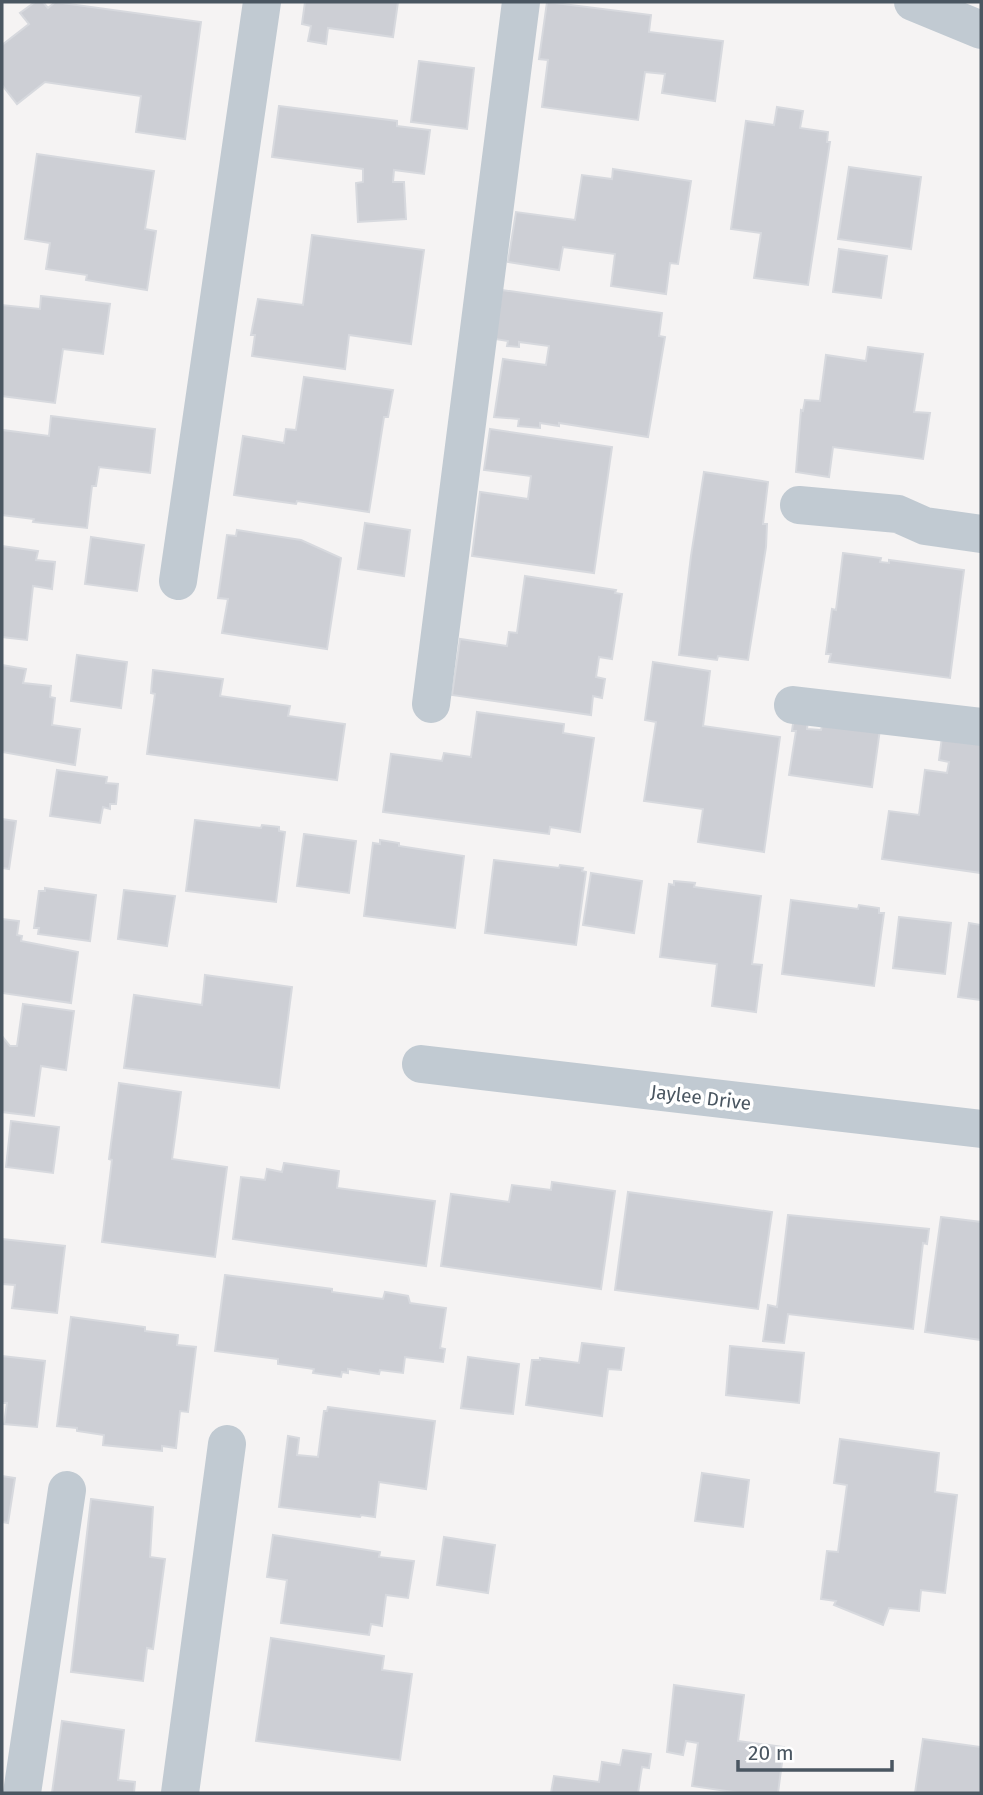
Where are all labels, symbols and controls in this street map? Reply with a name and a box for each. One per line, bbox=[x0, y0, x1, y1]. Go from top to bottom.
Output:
street label: Jaylee Drive bbox=[649, 1080, 752, 1115]
scale bar bbox=[738, 1728, 892, 1772]
text: 20 m bbox=[748, 1740, 794, 1766]

